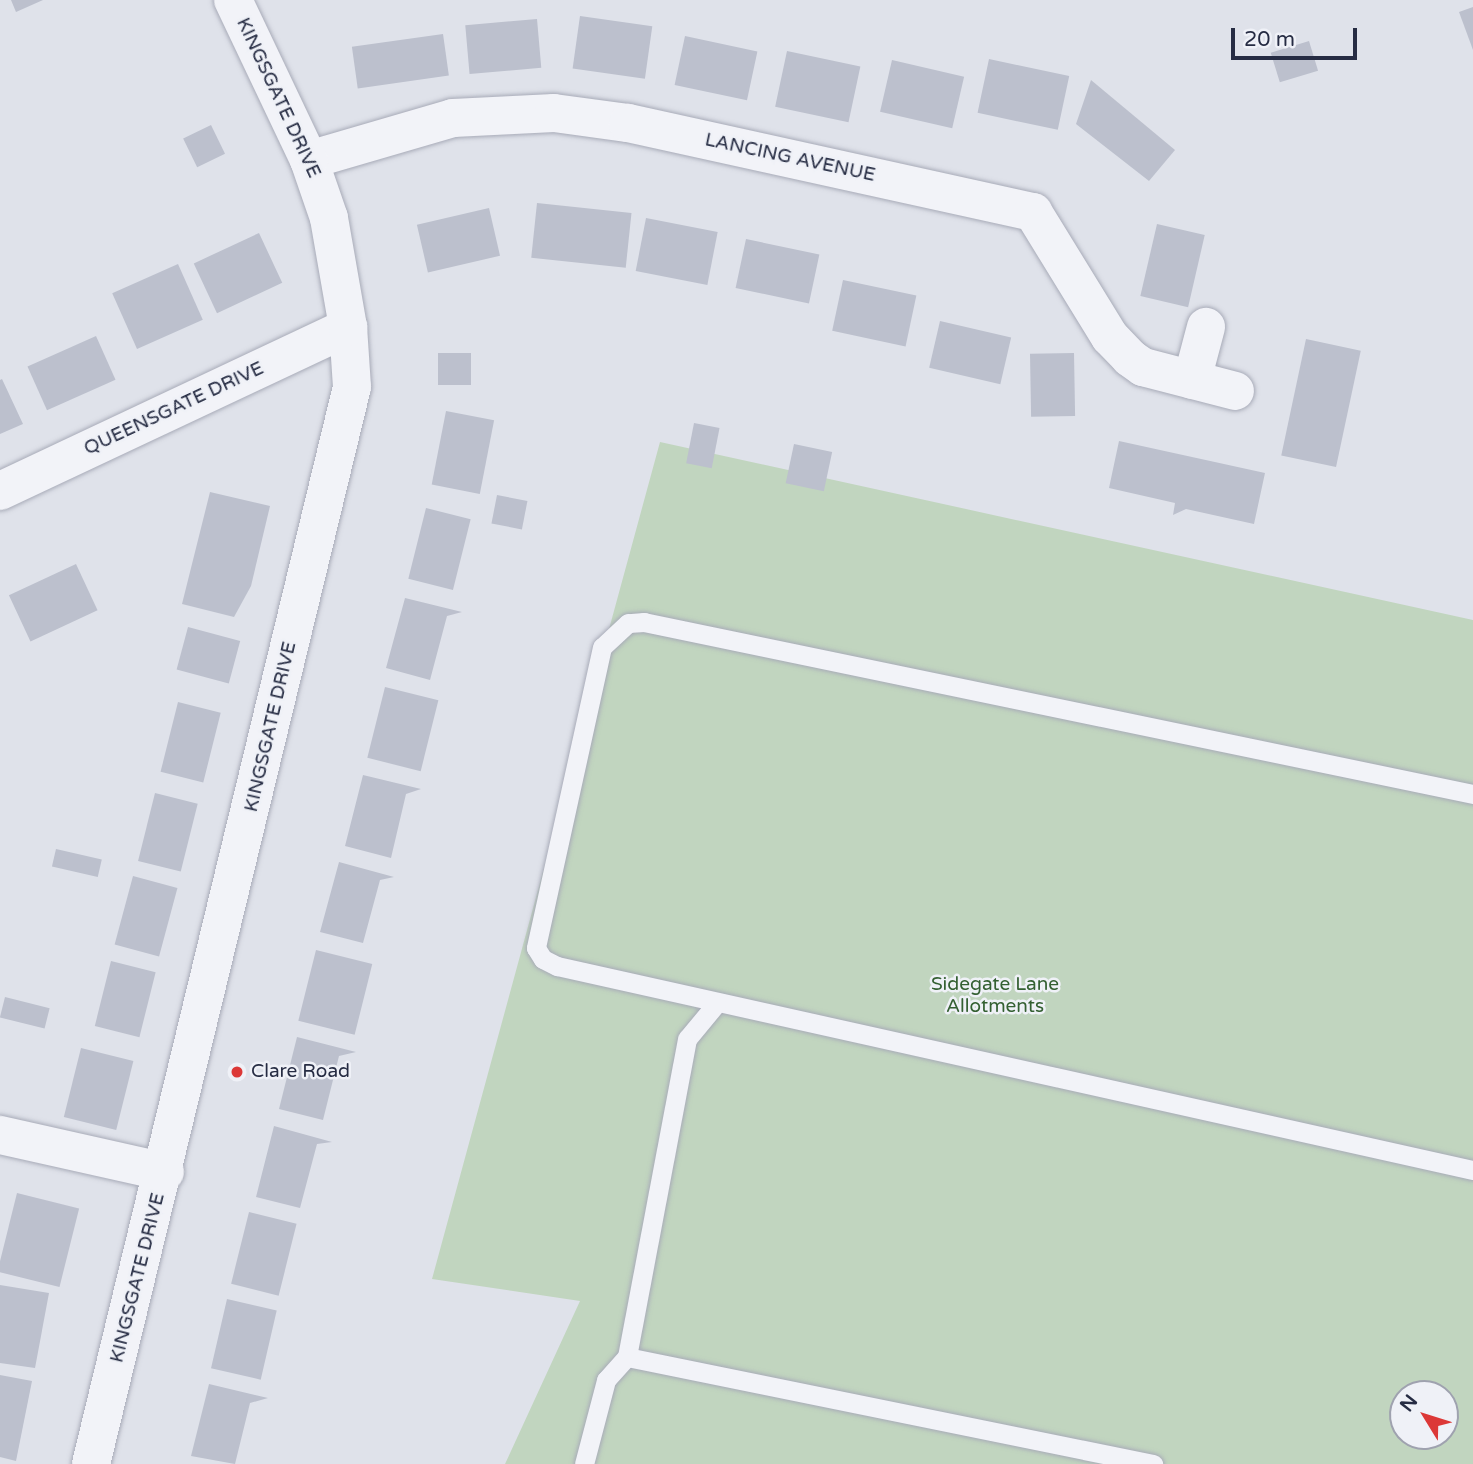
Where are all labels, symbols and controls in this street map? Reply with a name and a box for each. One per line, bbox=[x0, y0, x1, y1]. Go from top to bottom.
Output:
street label: KINGSGATE DRIVE bbox=[231, 14, 325, 182]
scale bar bbox=[1235, 14, 1361, 58]
text: 20 m bbox=[1244, 27, 1295, 52]
street label: LANCING AVENUE bbox=[703, 129, 877, 187]
street label: QUEENSGATE DRIVE bbox=[81, 357, 267, 461]
street label: KINGSGATE DRIVE bbox=[240, 640, 302, 814]
park label: Sidegate Lane Allotments bbox=[931, 974, 1059, 1018]
place label: Clare Road bbox=[251, 1061, 350, 1083]
marker: Clare Road bbox=[229, 1064, 245, 1080]
street label: KINGSGATE DRIVE bbox=[106, 1191, 170, 1365]
north arrow bbox=[1389, 1380, 1459, 1450]
text: N bbox=[1396, 1391, 1422, 1416]

